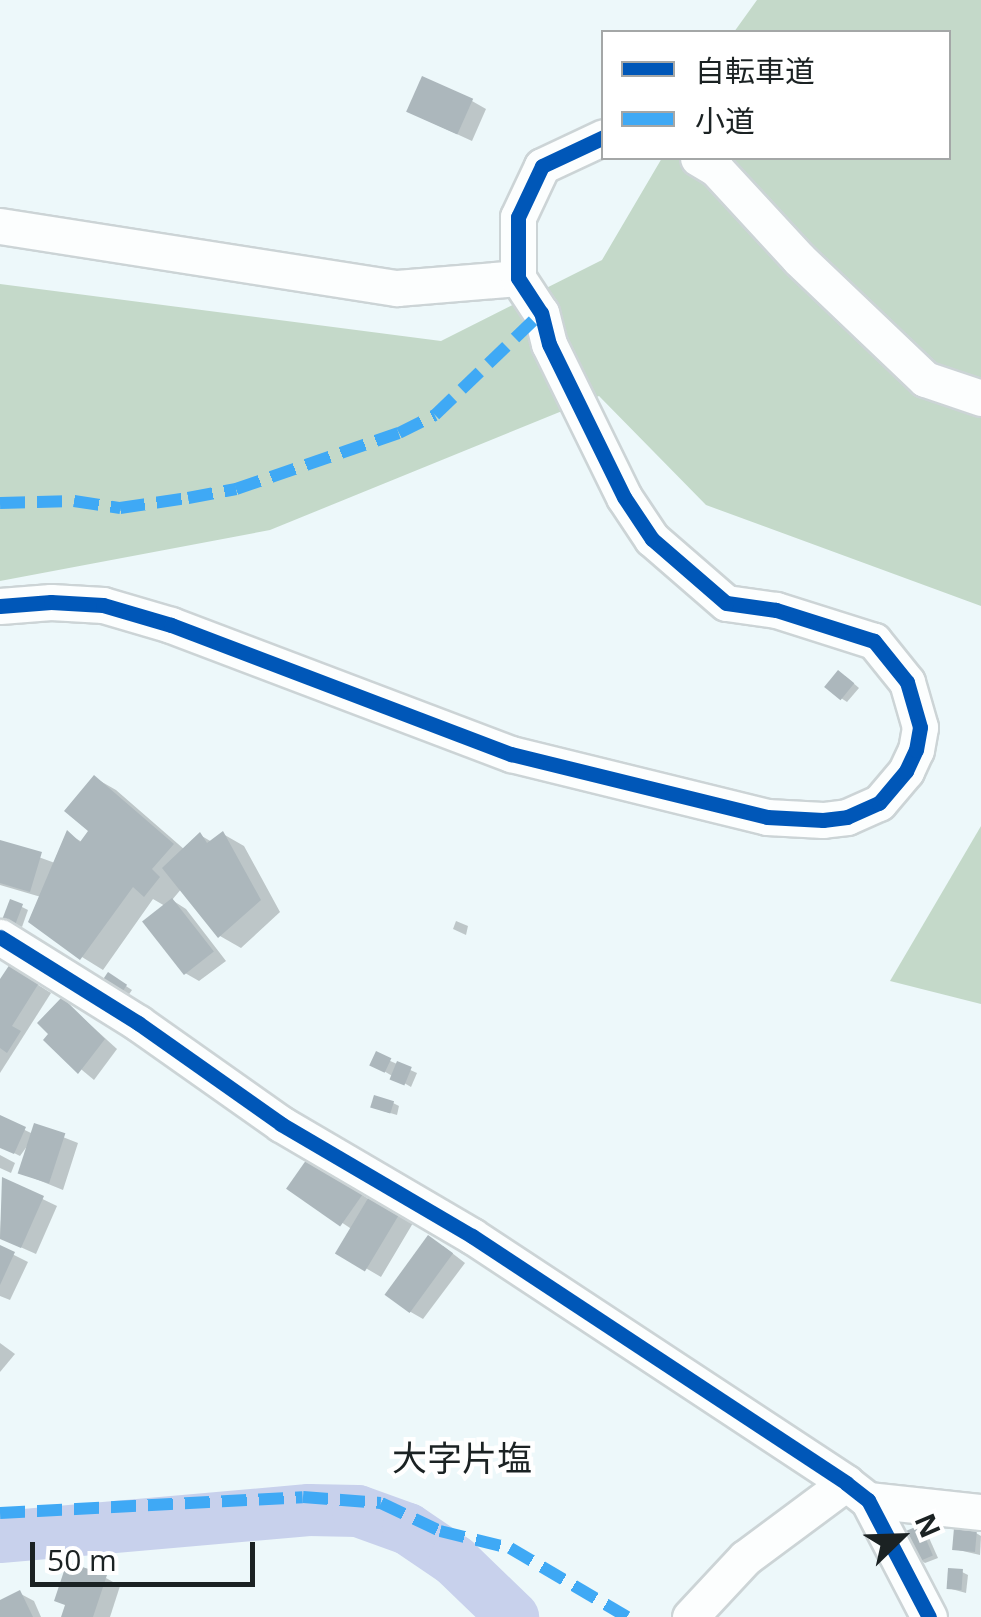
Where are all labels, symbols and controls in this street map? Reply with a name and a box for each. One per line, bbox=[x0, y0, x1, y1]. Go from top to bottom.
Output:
legend bbox=[601, 30, 951, 160]
text: 自転車道 bbox=[695, 50, 815, 91]
text: 小道 bbox=[695, 100, 755, 141]
district label: 大字片塩 bbox=[392, 1437, 532, 1479]
north arrow bbox=[851, 1487, 951, 1587]
text: N bbox=[907, 1507, 951, 1543]
scale bar bbox=[35, 1522, 260, 1584]
text: 50 m bbox=[47, 1539, 117, 1580]

